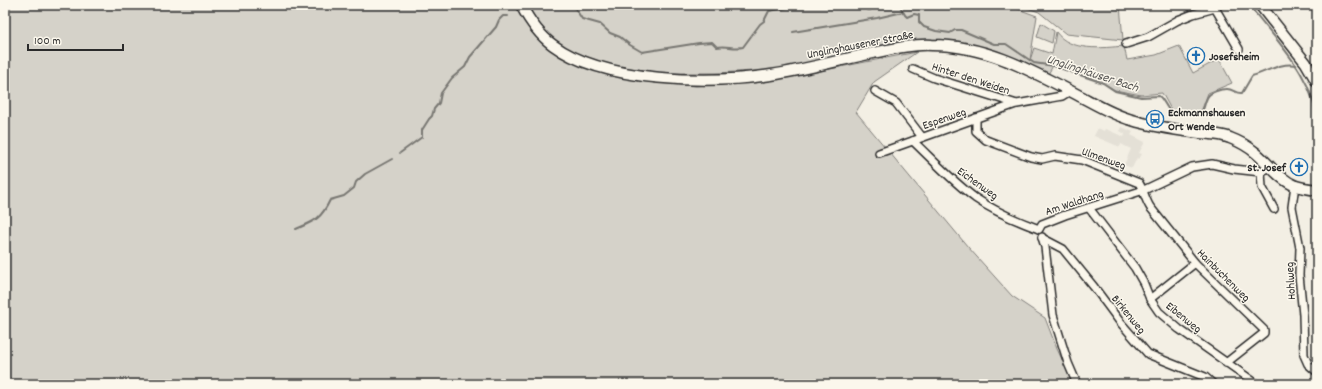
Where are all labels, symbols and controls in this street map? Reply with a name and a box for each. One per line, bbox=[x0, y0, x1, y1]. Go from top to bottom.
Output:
scale bar bbox=[28, 26, 123, 52]
street label: Unglinghausener Straße bbox=[806, 27, 915, 64]
text: 100 m bbox=[34, 33, 61, 50]
church icon: Josefsheim bbox=[1186, 46, 1206, 66]
place label: Josefsheim bbox=[1209, 49, 1260, 66]
water label: Unglinghäuser Bach bbox=[1044, 51, 1142, 99]
street label: Hinter den Weiden bbox=[929, 59, 1012, 100]
street label: Espenweg bbox=[920, 104, 969, 135]
place label: Eckmannshausen Ort Wende bbox=[1168, 105, 1246, 136]
bus stop icon: Eckmannshausen Ort Wende bbox=[1145, 109, 1165, 129]
street label: Ulmenweg bbox=[1079, 144, 1128, 175]
church icon: St. Josef bbox=[1289, 157, 1309, 177]
place label: St. Josef bbox=[1247, 160, 1287, 177]
street label: Eichenweg bbox=[953, 164, 1001, 205]
street label: Am Waldhang bbox=[1043, 186, 1106, 221]
street label: Hainbuchenweg bbox=[1192, 246, 1253, 307]
street label: Hohlweg bbox=[1282, 261, 1301, 300]
street label: Birkenweg bbox=[1107, 292, 1149, 338]
street label: Eibenweg bbox=[1161, 298, 1205, 338]

